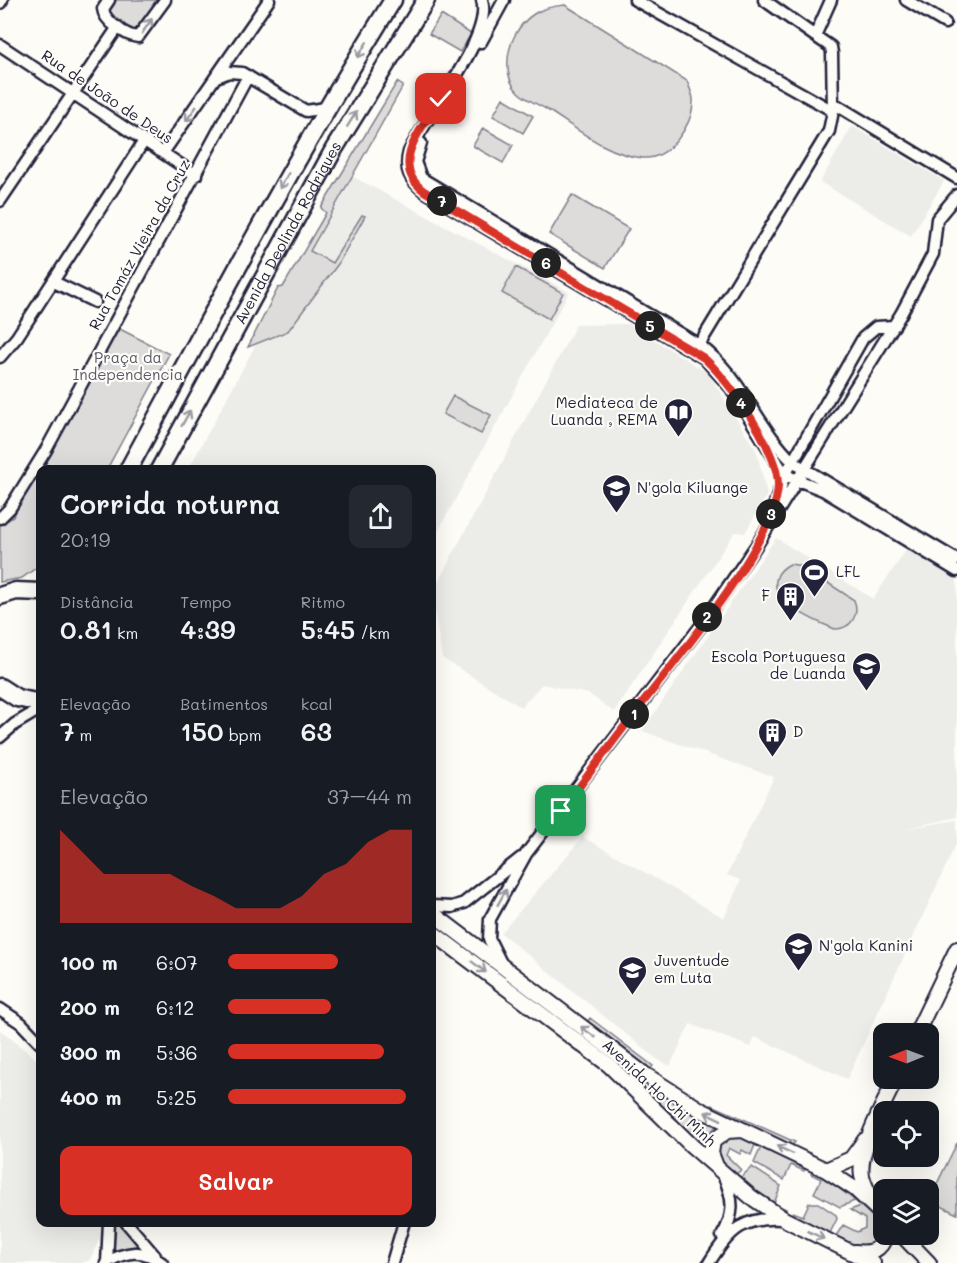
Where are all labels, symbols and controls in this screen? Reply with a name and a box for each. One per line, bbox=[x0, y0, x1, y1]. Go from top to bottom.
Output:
one-way arrow bbox=[141, 18, 153, 35]
one-way arrow bbox=[355, 41, 367, 58]
street label: Rua de João de Deus bbox=[38, 45, 177, 148]
pin bbox=[415, 73, 466, 124]
icon: check bbox=[424, 82, 457, 115]
one-way arrow bbox=[185, 106, 197, 122]
one-way arrow bbox=[347, 111, 359, 128]
street label: Avenida Deolinda Rodrigues bbox=[229, 137, 345, 327]
street label: Rua Tomáz Vieira da Cruz bbox=[84, 156, 194, 333]
one-way arrow bbox=[277, 172, 289, 189]
pin: 7 bbox=[427, 186, 457, 216]
text: 7 bbox=[438, 190, 446, 211]
pin: 6 bbox=[531, 248, 561, 278]
text: 6 bbox=[541, 252, 551, 273]
pin: 5 bbox=[635, 311, 665, 341]
text: 5 bbox=[645, 315, 655, 336]
park label: Praça da Independencia bbox=[73, 347, 183, 384]
pin: 4 bbox=[726, 388, 756, 418]
place label: Mediateca de Luanda , REMA bbox=[551, 392, 658, 429]
text: 4 bbox=[736, 392, 746, 413]
library icon: Mediateca de Luanda , REMA bbox=[663, 396, 695, 438]
one-way arrow bbox=[180, 410, 192, 427]
school or university icon: N'gola Kiluange bbox=[600, 472, 632, 514]
place label: N'gola Kiluange bbox=[637, 477, 748, 497]
button: share bbox=[349, 485, 412, 548]
text: Corrida noturna bbox=[60, 486, 280, 521]
pin: 3 bbox=[756, 499, 786, 529]
text: 3 bbox=[766, 503, 776, 524]
text: 20:19 bbox=[60, 526, 110, 552]
sports icon: LFL bbox=[799, 556, 831, 598]
place label: LFL bbox=[836, 561, 860, 581]
building icon: F bbox=[775, 580, 807, 622]
place label: F bbox=[762, 585, 770, 605]
text: Distância bbox=[60, 591, 134, 612]
text: Tempo bbox=[180, 591, 231, 612]
text: Ritmo bbox=[301, 591, 345, 612]
pin: 2 bbox=[692, 602, 722, 632]
text: 2 bbox=[703, 606, 711, 627]
text: 0.81 bbox=[60, 612, 112, 646]
text: 4:39 bbox=[180, 612, 236, 646]
text: 5:45 bbox=[301, 612, 355, 646]
text: km bbox=[112, 622, 138, 643]
text: /km bbox=[355, 622, 390, 643]
place label: Escola Portuguesa de Luanda bbox=[711, 646, 846, 683]
school or university icon: Escola Portuguesa de Luanda bbox=[851, 650, 883, 692]
text: Elevação bbox=[60, 693, 130, 714]
text: Batimentos bbox=[180, 693, 268, 714]
text: kcal bbox=[301, 693, 333, 714]
pin: 1 bbox=[619, 699, 649, 729]
text: 1 bbox=[630, 703, 638, 724]
text: 7 bbox=[60, 714, 74, 748]
text: 150 bbox=[180, 714, 224, 748]
text: 63 bbox=[301, 714, 332, 748]
building icon: D bbox=[756, 716, 788, 758]
place label: D bbox=[793, 721, 803, 741]
text: m bbox=[74, 724, 92, 745]
text: bpm bbox=[224, 724, 261, 745]
text: Elevação bbox=[60, 783, 148, 809]
text: 37–44 m bbox=[327, 783, 412, 809]
pin bbox=[535, 785, 586, 836]
icon: arrive bbox=[544, 794, 577, 827]
one-way arrow bbox=[497, 888, 508, 906]
school or university icon: N'gola Kanini bbox=[782, 930, 814, 972]
place label: N'gola Kanini bbox=[819, 935, 913, 955]
text: 100 m bbox=[60, 949, 118, 975]
text: 6:07 bbox=[156, 949, 198, 975]
place label: Juventude em Luta bbox=[654, 950, 730, 987]
school or university icon: Juventude em Luta bbox=[617, 954, 649, 996]
one-way arrow bbox=[470, 960, 486, 973]
text: 200 m bbox=[60, 994, 120, 1020]
text: 6:12 bbox=[156, 994, 194, 1020]
north arrow bbox=[873, 1023, 939, 1089]
map controls bbox=[873, 1023, 939, 1245]
one-way arrow bbox=[581, 1025, 597, 1038]
street label: Avenida Ho Chi Minh bbox=[598, 1034, 721, 1150]
text: 300 m bbox=[60, 1039, 121, 1065]
text: 5:36 bbox=[156, 1039, 198, 1065]
text: 400 m bbox=[60, 1084, 121, 1110]
text: 5:25 bbox=[156, 1084, 197, 1110]
button: locate bbox=[873, 1101, 939, 1167]
one-way arrow bbox=[705, 1109, 723, 1121]
one-way arrow bbox=[777, 1144, 795, 1156]
button: Salvar bbox=[60, 1146, 412, 1215]
button: layers bbox=[873, 1179, 939, 1245]
one-way arrow bbox=[806, 1229, 824, 1241]

